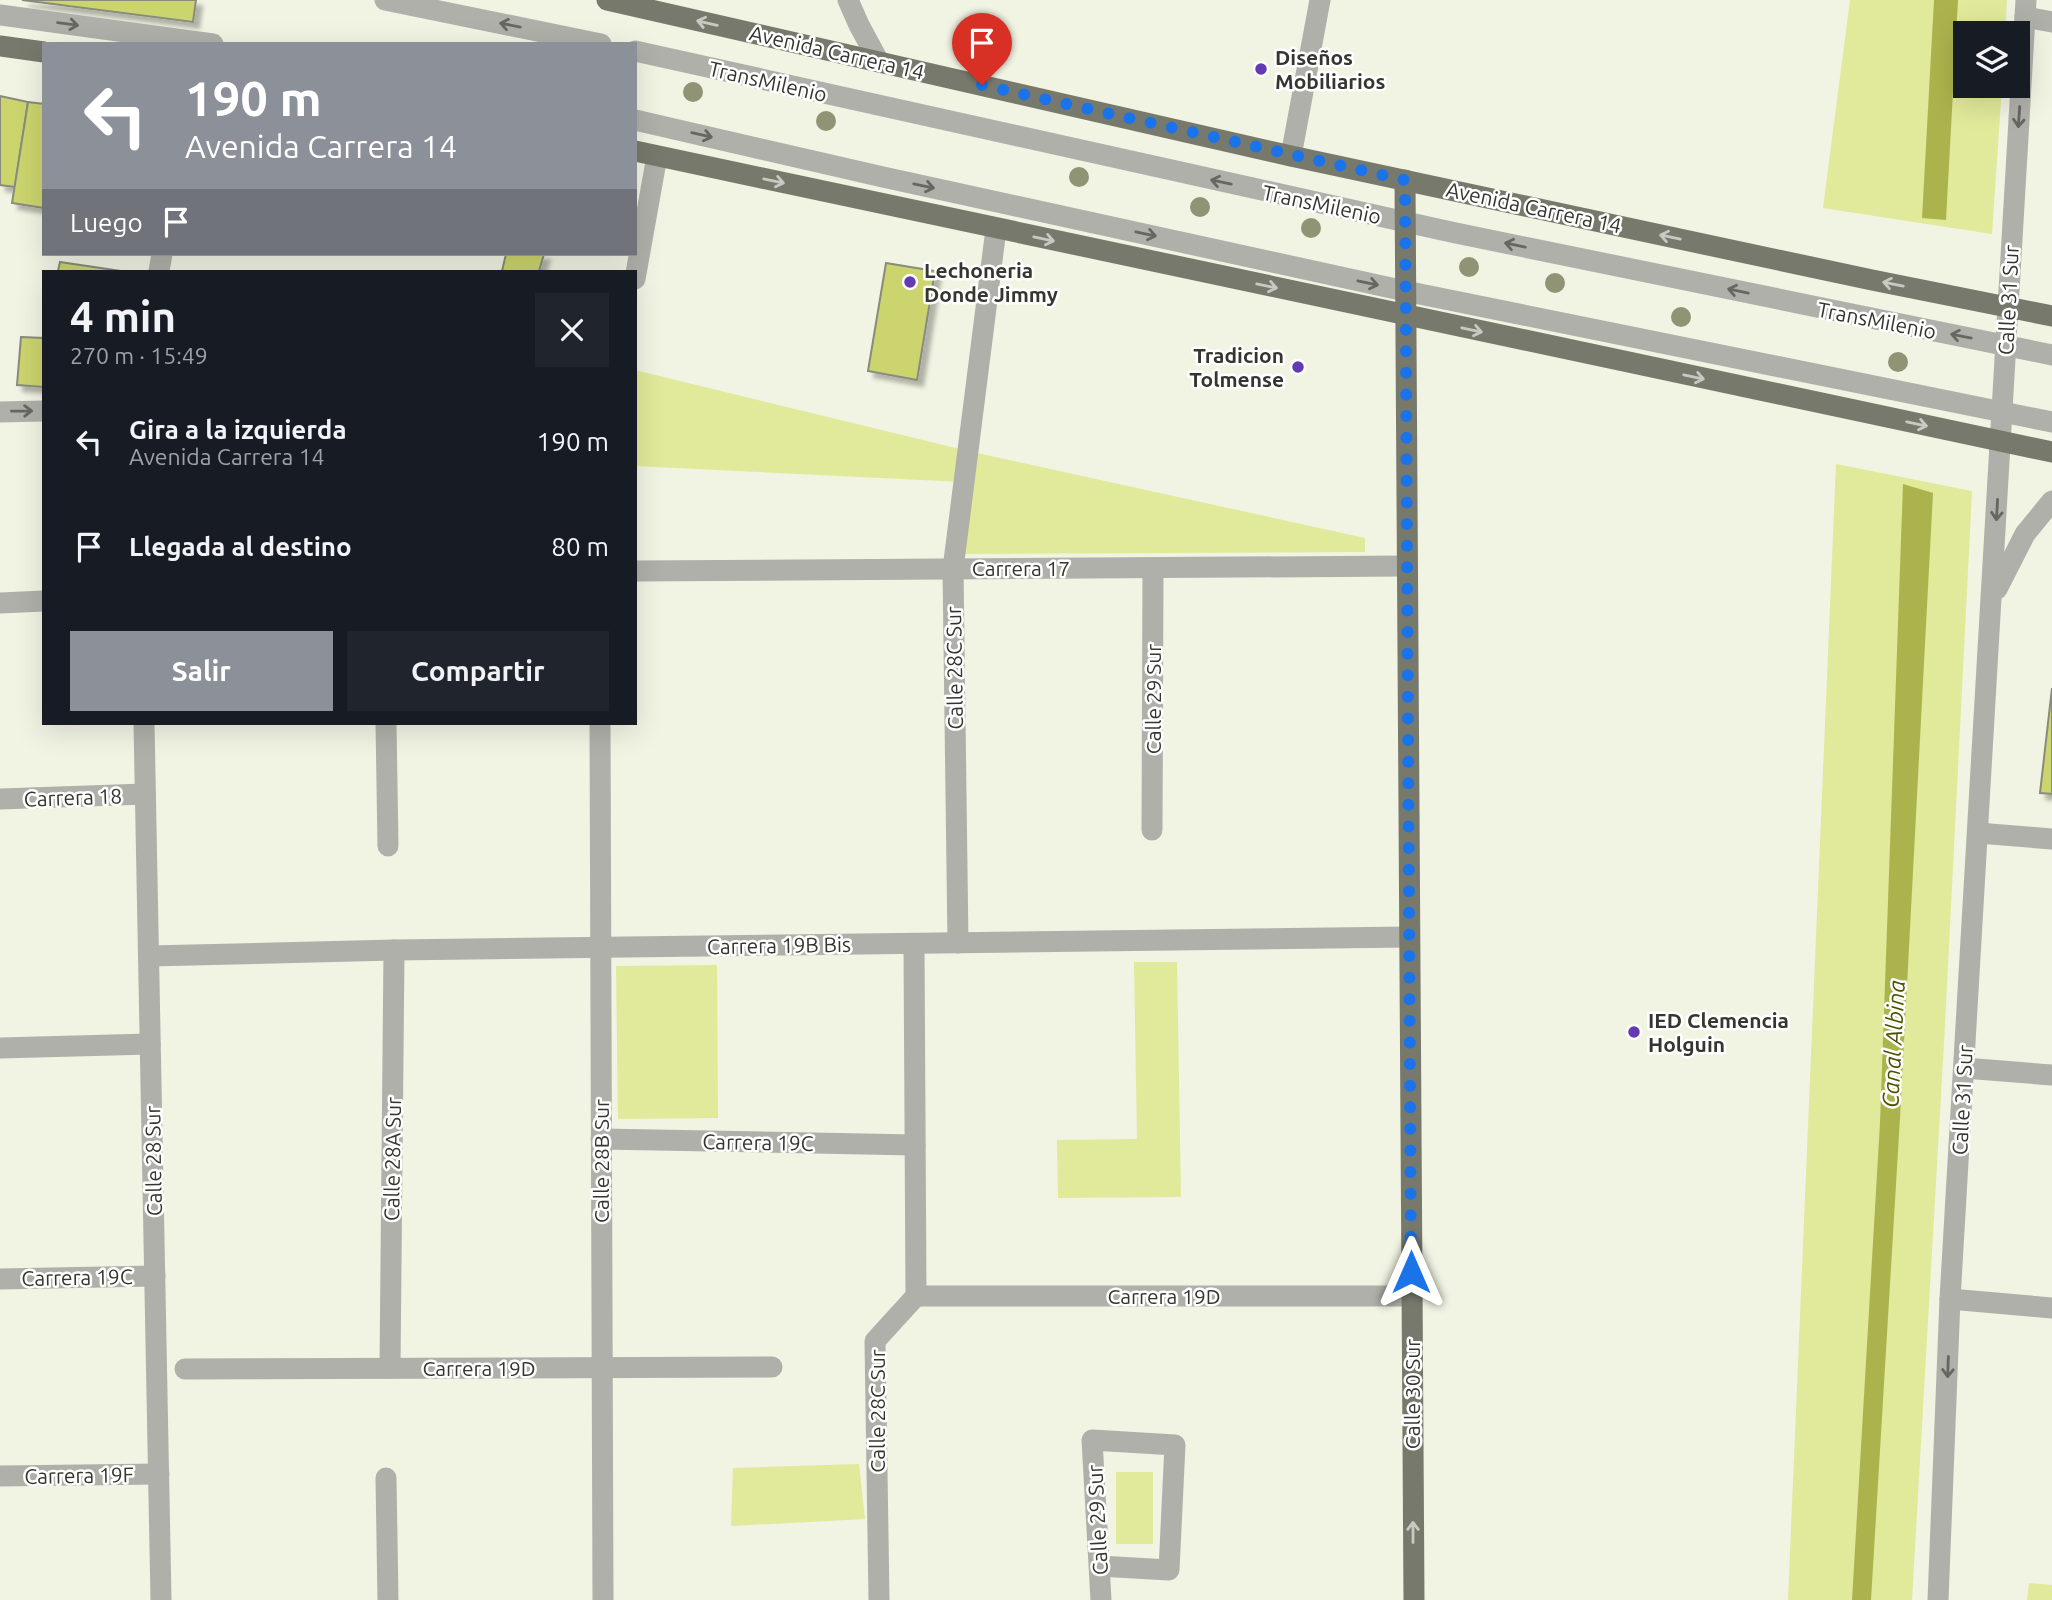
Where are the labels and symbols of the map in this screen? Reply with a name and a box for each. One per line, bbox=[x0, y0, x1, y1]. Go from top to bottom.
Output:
pin bbox=[952, 13, 1012, 85]
one-way arrow bbox=[696, 15, 719, 29]
one-way arrow bbox=[499, 17, 522, 31]
one-way arrow bbox=[56, 18, 79, 31]
street label: Avenida Carrera 14 bbox=[747, 20, 927, 84]
place label: Diseños Mobiliarios bbox=[1275, 45, 1385, 93]
street label: TransMilenio bbox=[707, 56, 829, 106]
marker: Diseños Mobiliarios bbox=[1253, 61, 1269, 77]
one-way arrow bbox=[2013, 105, 2026, 128]
one-way arrow bbox=[690, 129, 713, 143]
one-way arrow bbox=[1210, 174, 1233, 188]
one-way arrow bbox=[762, 175, 785, 188]
street label: Avenida Carrera 14 bbox=[1444, 177, 1624, 237]
street label: TransMilenio bbox=[1261, 180, 1383, 228]
one-way arrow bbox=[912, 181, 934, 194]
one-way arrow bbox=[1134, 228, 1157, 242]
one-way arrow bbox=[1659, 229, 1682, 243]
one-way arrow bbox=[1032, 232, 1055, 246]
one-way arrow bbox=[1504, 238, 1527, 252]
street label: Calle 31 Sur bbox=[1993, 244, 2023, 356]
place label: Lechoneria Donde Jimmy bbox=[924, 258, 1058, 306]
marker: Lechoneria Donde Jimmy bbox=[902, 274, 918, 290]
one-way arrow bbox=[1356, 276, 1379, 290]
one-way arrow bbox=[1882, 277, 1905, 290]
one-way arrow bbox=[1255, 280, 1278, 294]
one-way arrow bbox=[1727, 284, 1750, 298]
street label: TransMilenio bbox=[1816, 297, 1938, 343]
one-way arrow bbox=[1460, 323, 1483, 337]
one-way arrow bbox=[1950, 329, 1973, 343]
place label: Tradicion Tolmense bbox=[1189, 343, 1284, 391]
marker: Tradicion Tolmense bbox=[1290, 359, 1306, 375]
one-way arrow bbox=[1682, 370, 1705, 384]
one-way arrow bbox=[10, 404, 33, 418]
one-way arrow bbox=[1905, 417, 1928, 431]
one-way arrow bbox=[1990, 498, 2003, 521]
street label: Carrera 17 bbox=[972, 556, 1070, 580]
street label: Calle 28C Sur bbox=[941, 606, 967, 730]
street label: Calle 29 Sur bbox=[1141, 644, 1165, 754]
street label: Carrera 18 bbox=[23, 783, 123, 811]
street label: Carrera 19B Bis bbox=[707, 932, 851, 958]
water label: Canal Albina bbox=[1877, 980, 1909, 1108]
place label: IED Clemencia Holguin bbox=[1648, 1008, 1789, 1056]
marker: IED Clemencia Holguin bbox=[1626, 1024, 1642, 1040]
street label: Calle 31 Sur bbox=[1947, 1044, 1977, 1156]
street label: Calle 28A Sur bbox=[379, 1097, 405, 1221]
street label: Calle 28B Sur bbox=[589, 1099, 613, 1223]
street label: Calle 28 Sur bbox=[140, 1105, 166, 1216]
street label: Carrera 19C bbox=[702, 1129, 814, 1155]
position arrow bbox=[1374, 1235, 1448, 1309]
street label: Carrera 19C bbox=[21, 1264, 133, 1290]
street label: Carrera 19D bbox=[1107, 1284, 1221, 1308]
street label: Calle 30 Sur bbox=[1400, 1339, 1424, 1449]
street label: Calle 28C Sur bbox=[865, 1349, 889, 1473]
street label: Carrera 19D bbox=[422, 1356, 536, 1380]
one-way arrow bbox=[1941, 1356, 1954, 1379]
street label: Carrera 19F bbox=[24, 1462, 134, 1488]
street label: Calle 29 Sur bbox=[1082, 1464, 1112, 1576]
one-way arrow bbox=[1406, 1521, 1420, 1544]

